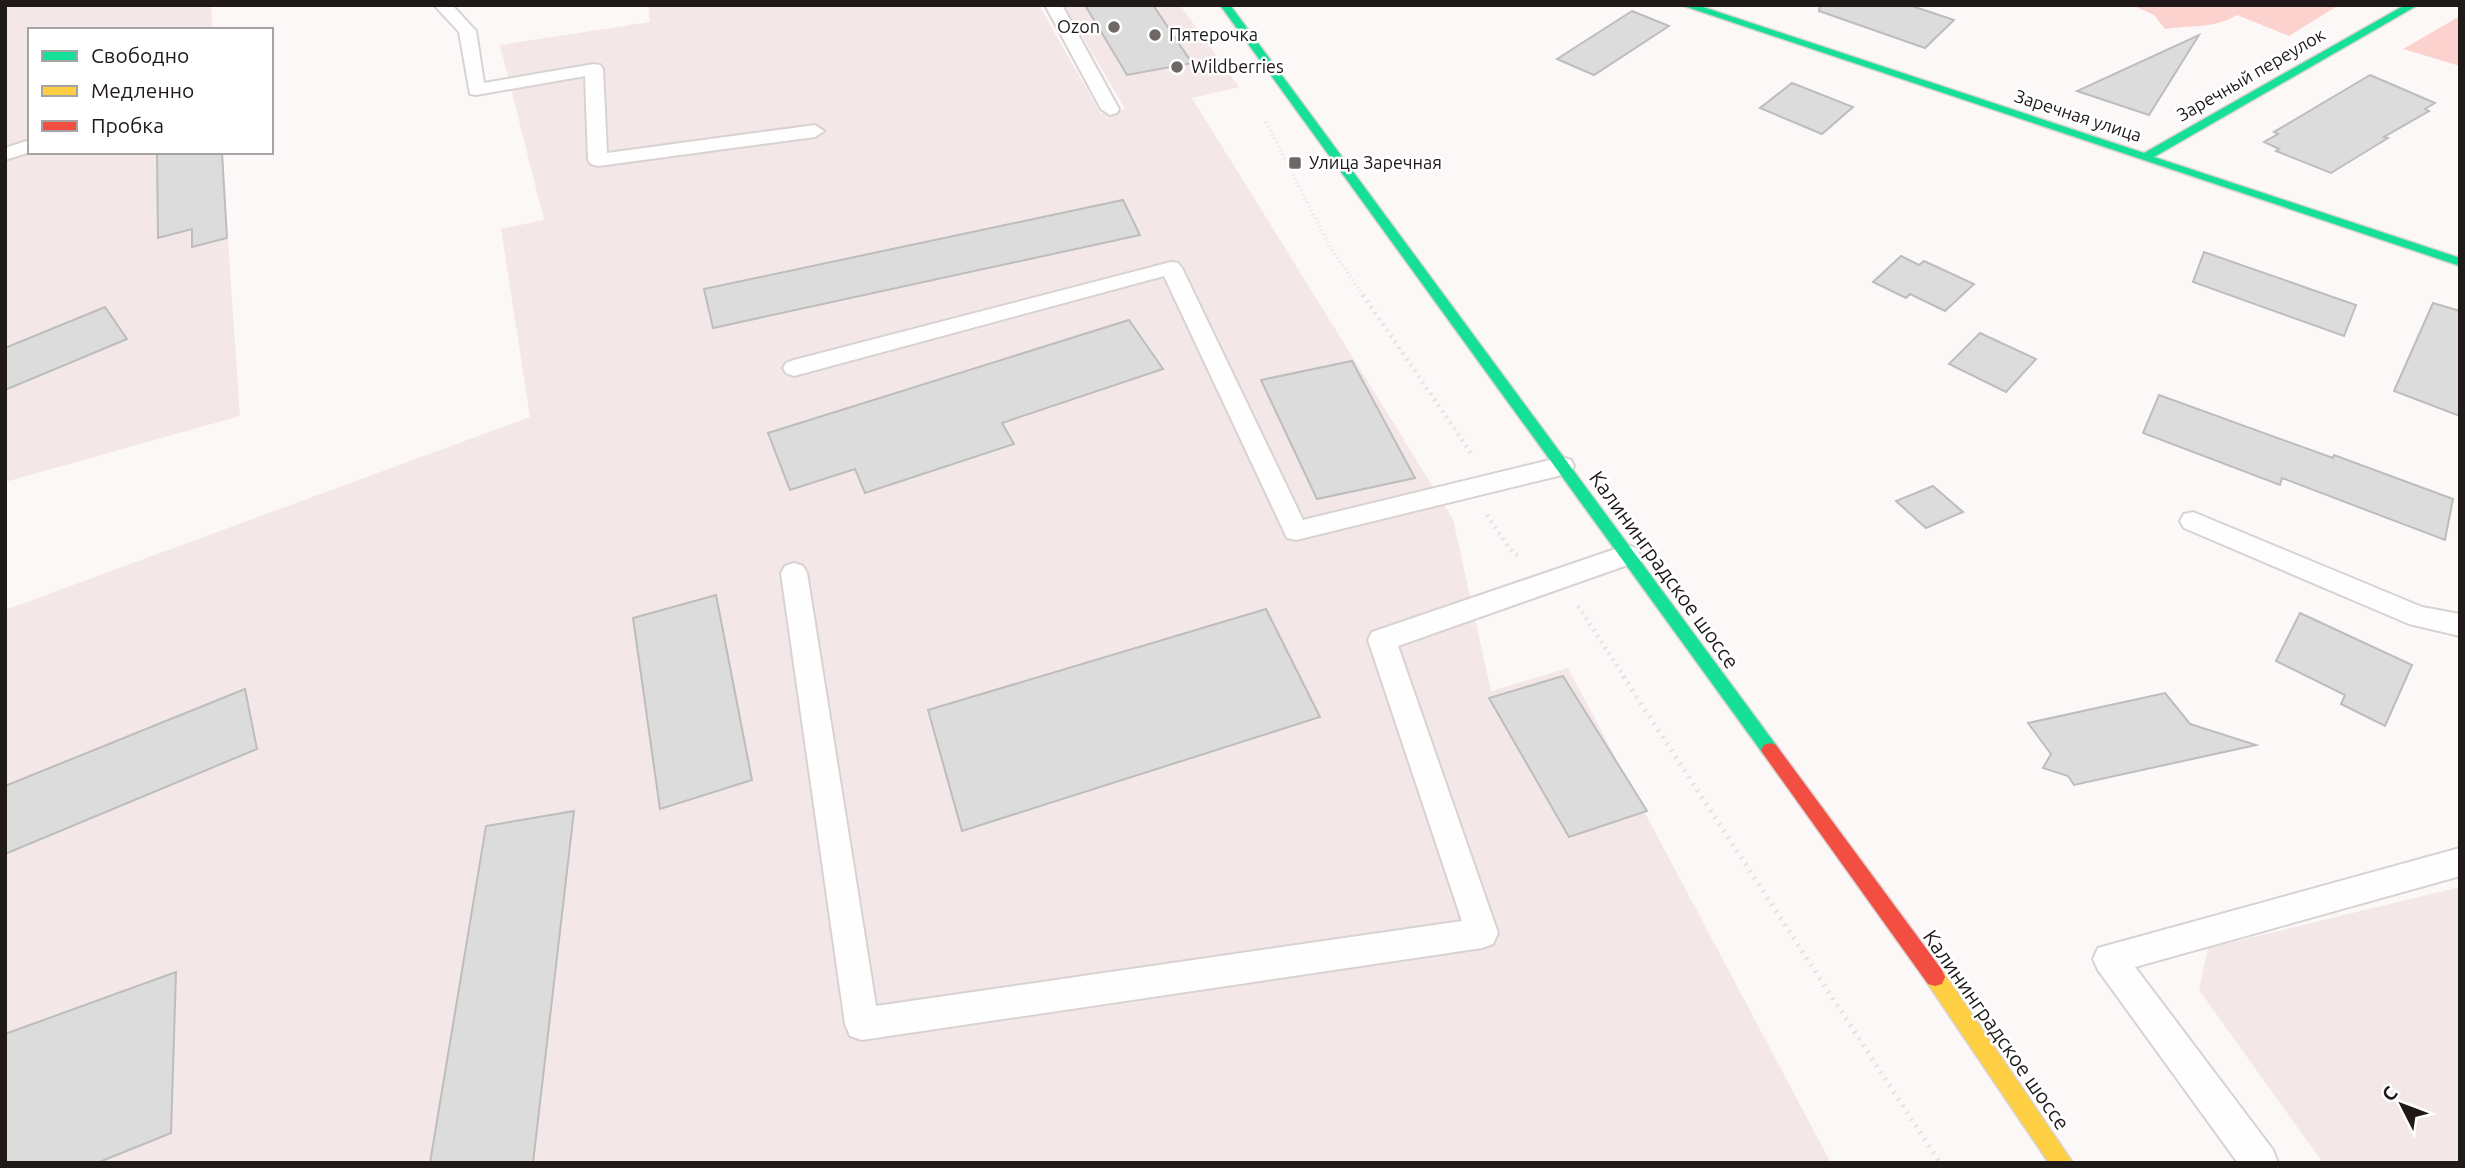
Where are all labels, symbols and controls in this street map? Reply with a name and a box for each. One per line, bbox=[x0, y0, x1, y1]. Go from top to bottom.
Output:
place label: Ozon bbox=[1057, 16, 1100, 36]
marker: Ozon bbox=[1106, 19, 1122, 35]
place label: Пятерочка bbox=[1169, 24, 1258, 44]
street label: Заречный переулок bbox=[2173, 24, 2328, 125]
marker: Пятерочка bbox=[1147, 27, 1163, 43]
legend bbox=[28, 28, 273, 154]
text: Свободно bbox=[91, 43, 189, 67]
place label: Wildberries bbox=[1191, 56, 1284, 76]
marker: Wildberries bbox=[1169, 59, 1185, 75]
text: Медленно bbox=[91, 78, 194, 102]
street label: Заречная улица bbox=[2012, 85, 2144, 145]
text: Пробка bbox=[91, 113, 164, 137]
place label: Улица Заречная bbox=[1309, 152, 1442, 172]
marker: Улица Заречная bbox=[1287, 155, 1303, 171]
street label: Калининградское шоссе bbox=[1585, 466, 1745, 673]
street label: Калининградское шоссе bbox=[1919, 925, 2075, 1134]
north arrow bbox=[2367, 1070, 2437, 1140]
text: С bbox=[2377, 1082, 2402, 1106]

